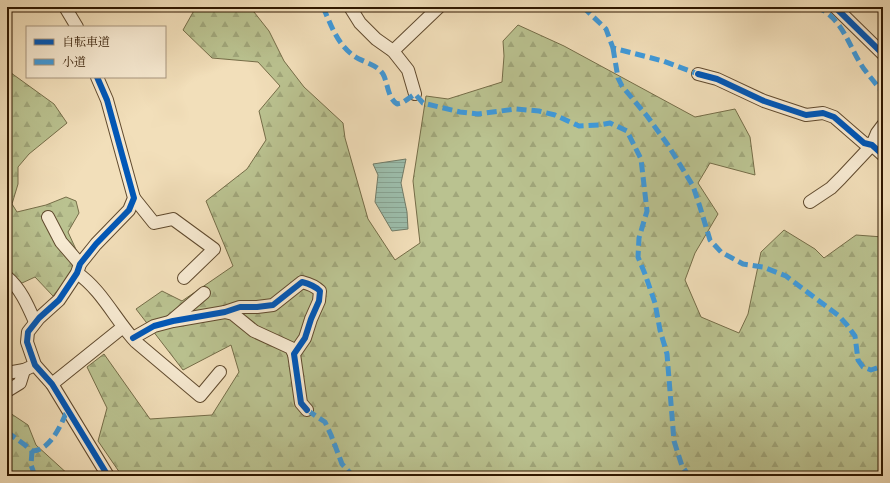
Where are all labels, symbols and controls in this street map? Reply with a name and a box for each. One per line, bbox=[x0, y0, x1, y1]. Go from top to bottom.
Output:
legend bbox=[26, 26, 166, 78]
text: 自転車道 bbox=[62, 34, 110, 50]
text: 小道 bbox=[62, 54, 86, 70]

